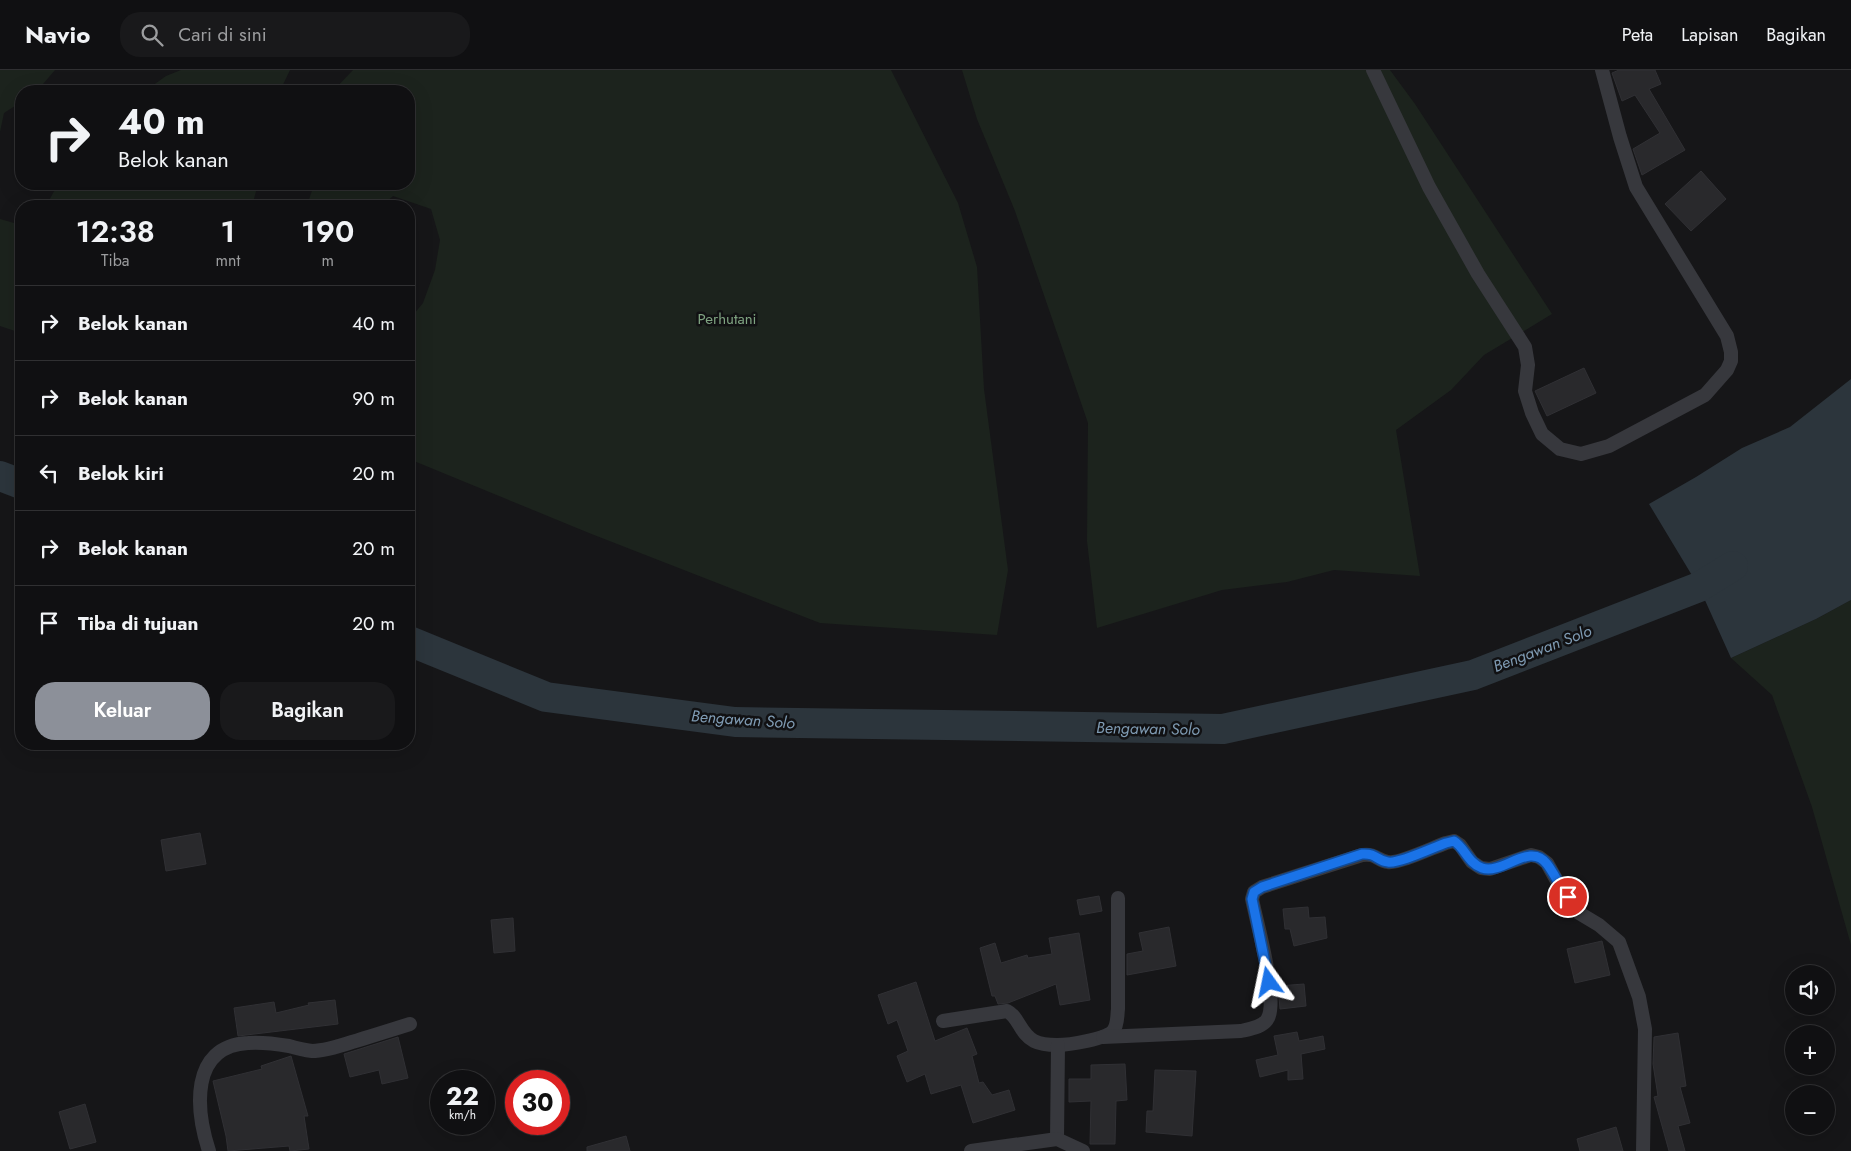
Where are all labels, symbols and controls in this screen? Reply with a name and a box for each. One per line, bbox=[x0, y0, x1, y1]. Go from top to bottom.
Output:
search box bbox=[120, 12, 470, 57]
text: Navio bbox=[25, 17, 90, 52]
icon: search bbox=[138, 21, 166, 49]
text: Cari di sini bbox=[178, 21, 267, 48]
text: Peta bbox=[1622, 22, 1653, 48]
text: Lapisan bbox=[1681, 22, 1738, 48]
text: Bagikan bbox=[1766, 22, 1826, 48]
text: 40 m bbox=[118, 97, 205, 147]
icon: right bbox=[35, 105, 100, 170]
text: Belok kanan bbox=[118, 143, 229, 175]
text: 12:38 bbox=[76, 210, 155, 253]
text: 1 bbox=[221, 210, 235, 253]
text: 190 bbox=[301, 210, 354, 253]
text: Tiba bbox=[101, 249, 129, 272]
text: mnt bbox=[216, 249, 240, 272]
text: m bbox=[321, 249, 334, 272]
park label: Perhutani bbox=[698, 308, 756, 330]
icon: right bbox=[35, 309, 63, 337]
text: Belok kanan bbox=[78, 310, 188, 337]
text: 40 m bbox=[352, 310, 395, 337]
icon: right bbox=[35, 384, 63, 412]
text: Belok kanan bbox=[78, 385, 188, 412]
text: 90 m bbox=[352, 385, 395, 412]
icon: left bbox=[35, 459, 63, 487]
text: Belok kiri bbox=[78, 460, 164, 487]
text: 20 m bbox=[352, 460, 395, 487]
icon: right bbox=[35, 534, 63, 562]
text: Belok kanan bbox=[78, 535, 188, 562]
text: 20 m bbox=[352, 535, 395, 562]
icon: arrive bbox=[35, 609, 63, 637]
text: Tiba di tujuan bbox=[78, 610, 198, 637]
text: 20 m bbox=[352, 610, 395, 637]
water label: Bengawan Solo bbox=[1490, 619, 1595, 678]
button: Keluar bbox=[35, 682, 210, 740]
button: Bagikan bbox=[220, 682, 395, 740]
water label: Bengawan Solo bbox=[690, 704, 796, 735]
water label: Bengawan Solo bbox=[1096, 716, 1201, 741]
pin bbox=[1547, 876, 1589, 918]
icon: arrive bbox=[1554, 883, 1582, 911]
position arrow bbox=[1242, 955, 1294, 1007]
map controls bbox=[1785, 965, 1835, 1135]
button: sound bbox=[1785, 965, 1835, 1015]
button: + bbox=[1785, 1025, 1835, 1075]
speed limit sign: 30 bbox=[505, 1070, 570, 1135]
text: 22 bbox=[446, 1078, 479, 1114]
button: − bbox=[1785, 1085, 1835, 1135]
text: km/h bbox=[449, 1106, 476, 1124]

